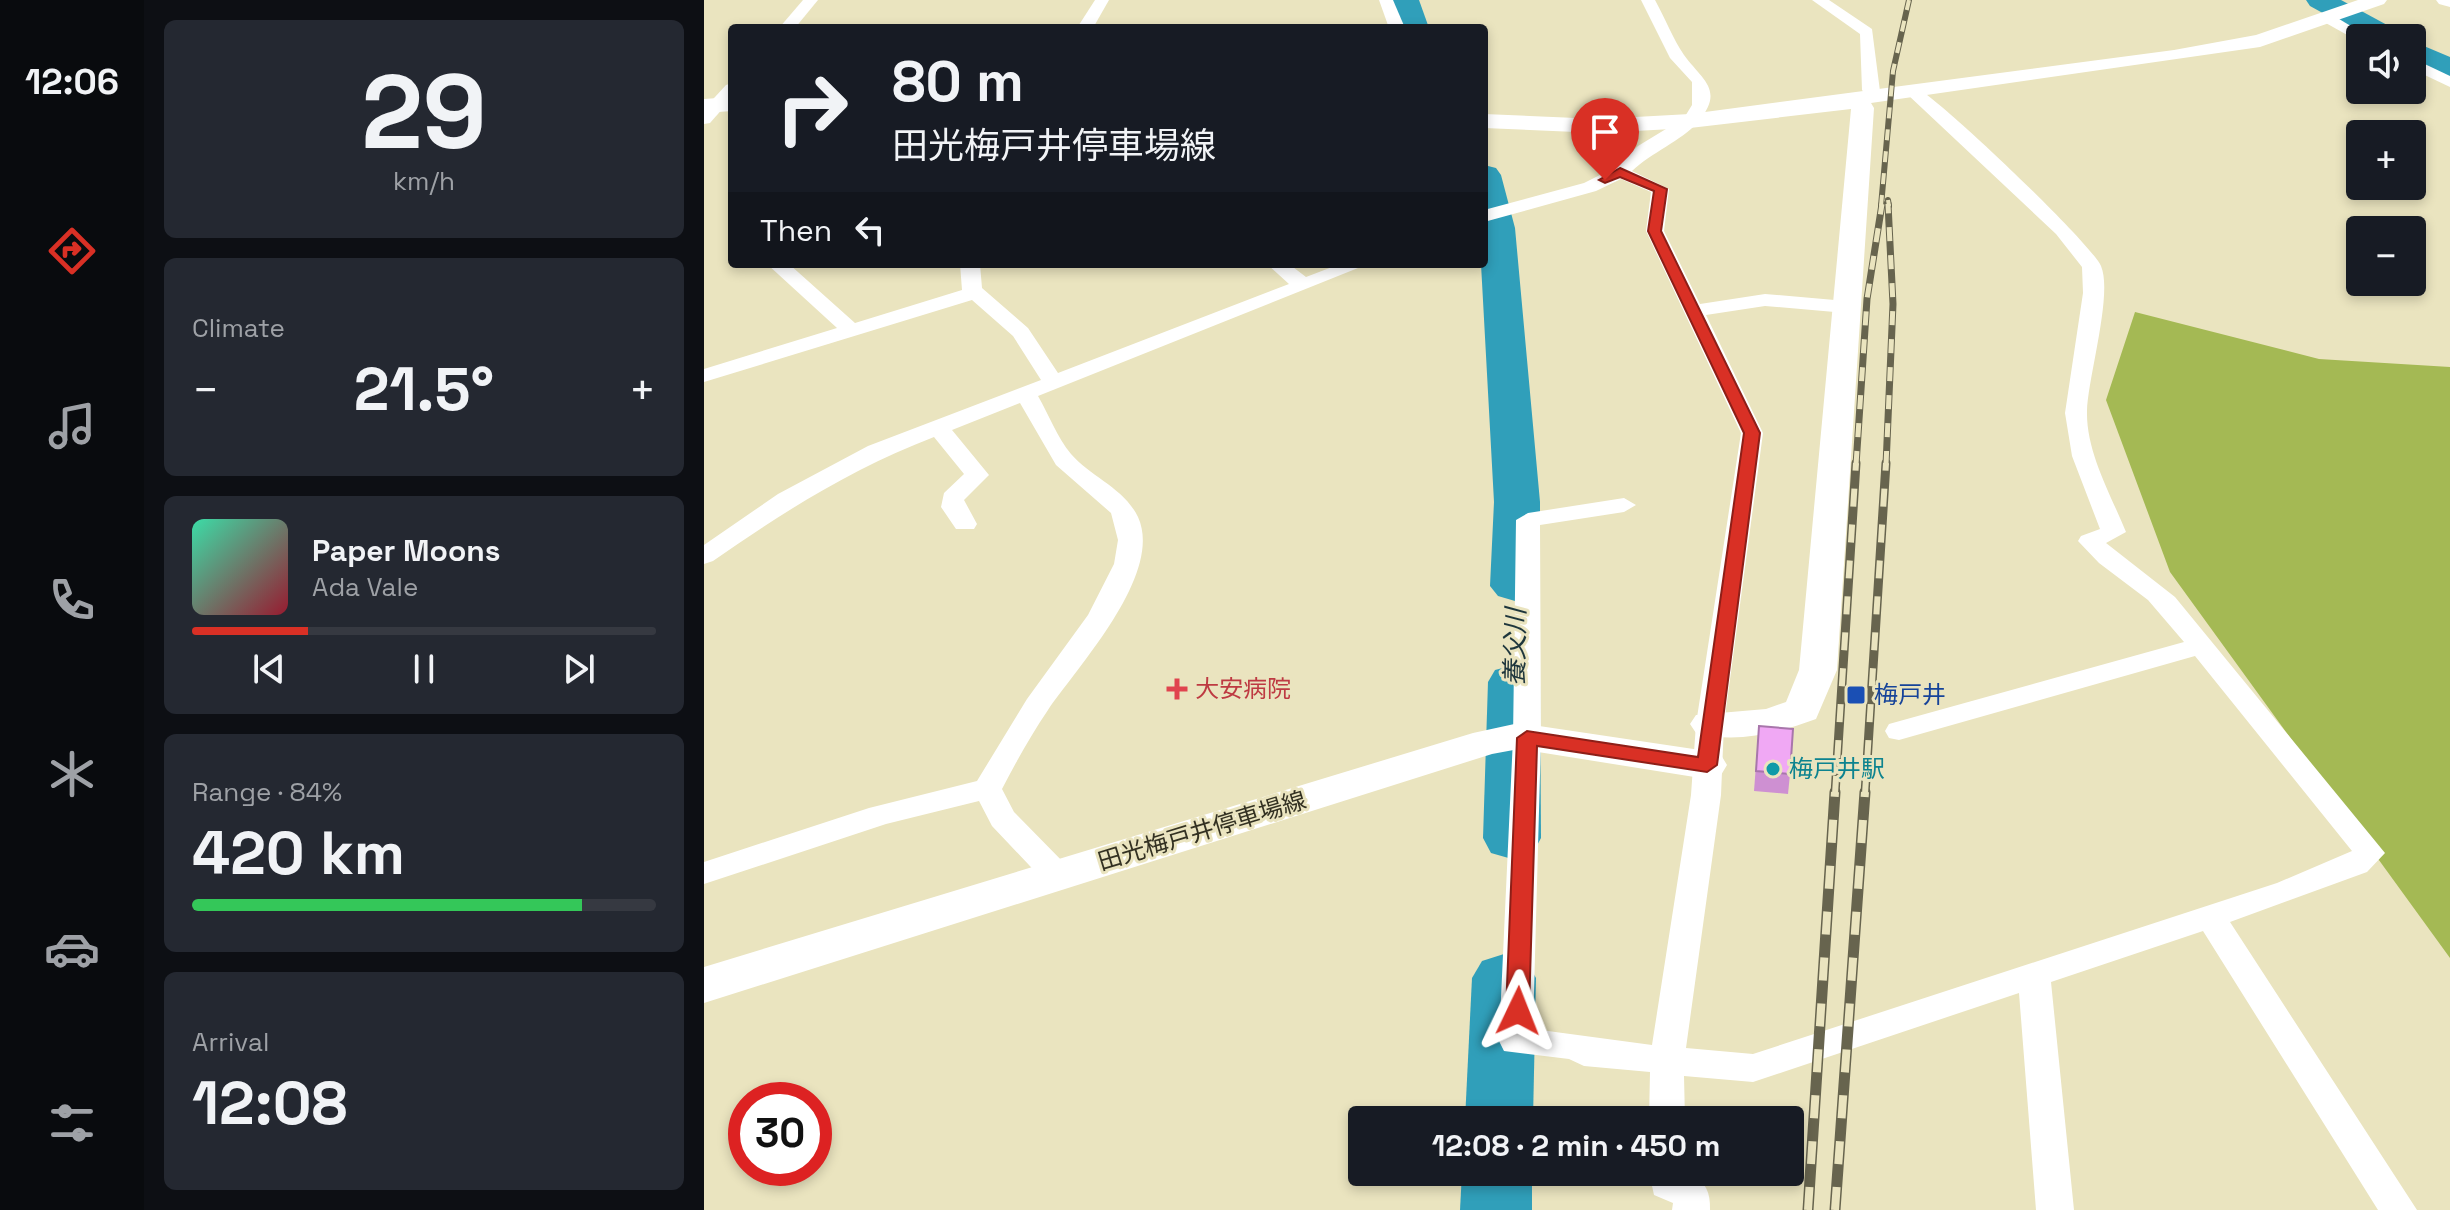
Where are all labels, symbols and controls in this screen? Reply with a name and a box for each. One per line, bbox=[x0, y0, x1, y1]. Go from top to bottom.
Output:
map controls bbox=[2346, 24, 2426, 296]
button: sound bbox=[2346, 24, 2426, 104]
text: 29 bbox=[361, 46, 487, 178]
text: 80 m bbox=[892, 46, 1024, 117]
icon: right bbox=[760, 56, 864, 160]
text: 12:06 bbox=[25, 59, 119, 105]
pin bbox=[1571, 98, 1639, 180]
icon: arrive bbox=[1583, 110, 1627, 154]
button: + bbox=[2346, 120, 2426, 200]
text: 田光梅戸井停車場線 bbox=[892, 123, 1216, 169]
text: km/h bbox=[393, 164, 455, 198]
icon: left bbox=[848, 208, 892, 252]
text: Then bbox=[760, 211, 832, 250]
button: − bbox=[2346, 216, 2426, 296]
icon: directions bbox=[44, 223, 100, 279]
text: Climate bbox=[192, 311, 285, 345]
text: 21.5° bbox=[354, 351, 494, 428]
text: − bbox=[192, 362, 219, 418]
text: + bbox=[629, 362, 656, 418]
icon: music bbox=[44, 398, 100, 454]
text: Paper Moons bbox=[312, 531, 501, 570]
text: Ada Vale bbox=[312, 570, 418, 604]
icon: phone bbox=[44, 572, 100, 628]
water label: 養父川 bbox=[1497, 605, 1533, 686]
icon: previous bbox=[247, 647, 291, 691]
icon: pause bbox=[402, 647, 446, 691]
icon: next bbox=[557, 647, 601, 691]
place label: 大安病院 bbox=[1195, 673, 1291, 704]
marker: 大安病院 bbox=[1166, 678, 1188, 700]
place label: 梅戸井 bbox=[1874, 679, 1946, 710]
marker: 梅戸井 bbox=[1845, 684, 1867, 706]
icon: climate bbox=[44, 746, 100, 802]
place label: 梅戸井駅 bbox=[1789, 753, 1885, 784]
marker: 梅戸井駅 bbox=[1764, 760, 1782, 778]
text: Range · 84% bbox=[192, 775, 342, 809]
street label: 田光梅戸井停車場線 bbox=[1094, 784, 1310, 877]
text: 420 km bbox=[192, 815, 405, 892]
icon: car bbox=[44, 921, 100, 977]
position arrow bbox=[1476, 969, 1560, 1053]
text: Arrival bbox=[192, 1025, 269, 1059]
text: 12:08 bbox=[192, 1065, 348, 1142]
speed limit sign: 30 bbox=[728, 1082, 832, 1186]
icon: filters bbox=[44, 1095, 100, 1151]
text: 12:08 · 2 min · 450 m bbox=[1432, 1126, 1720, 1165]

